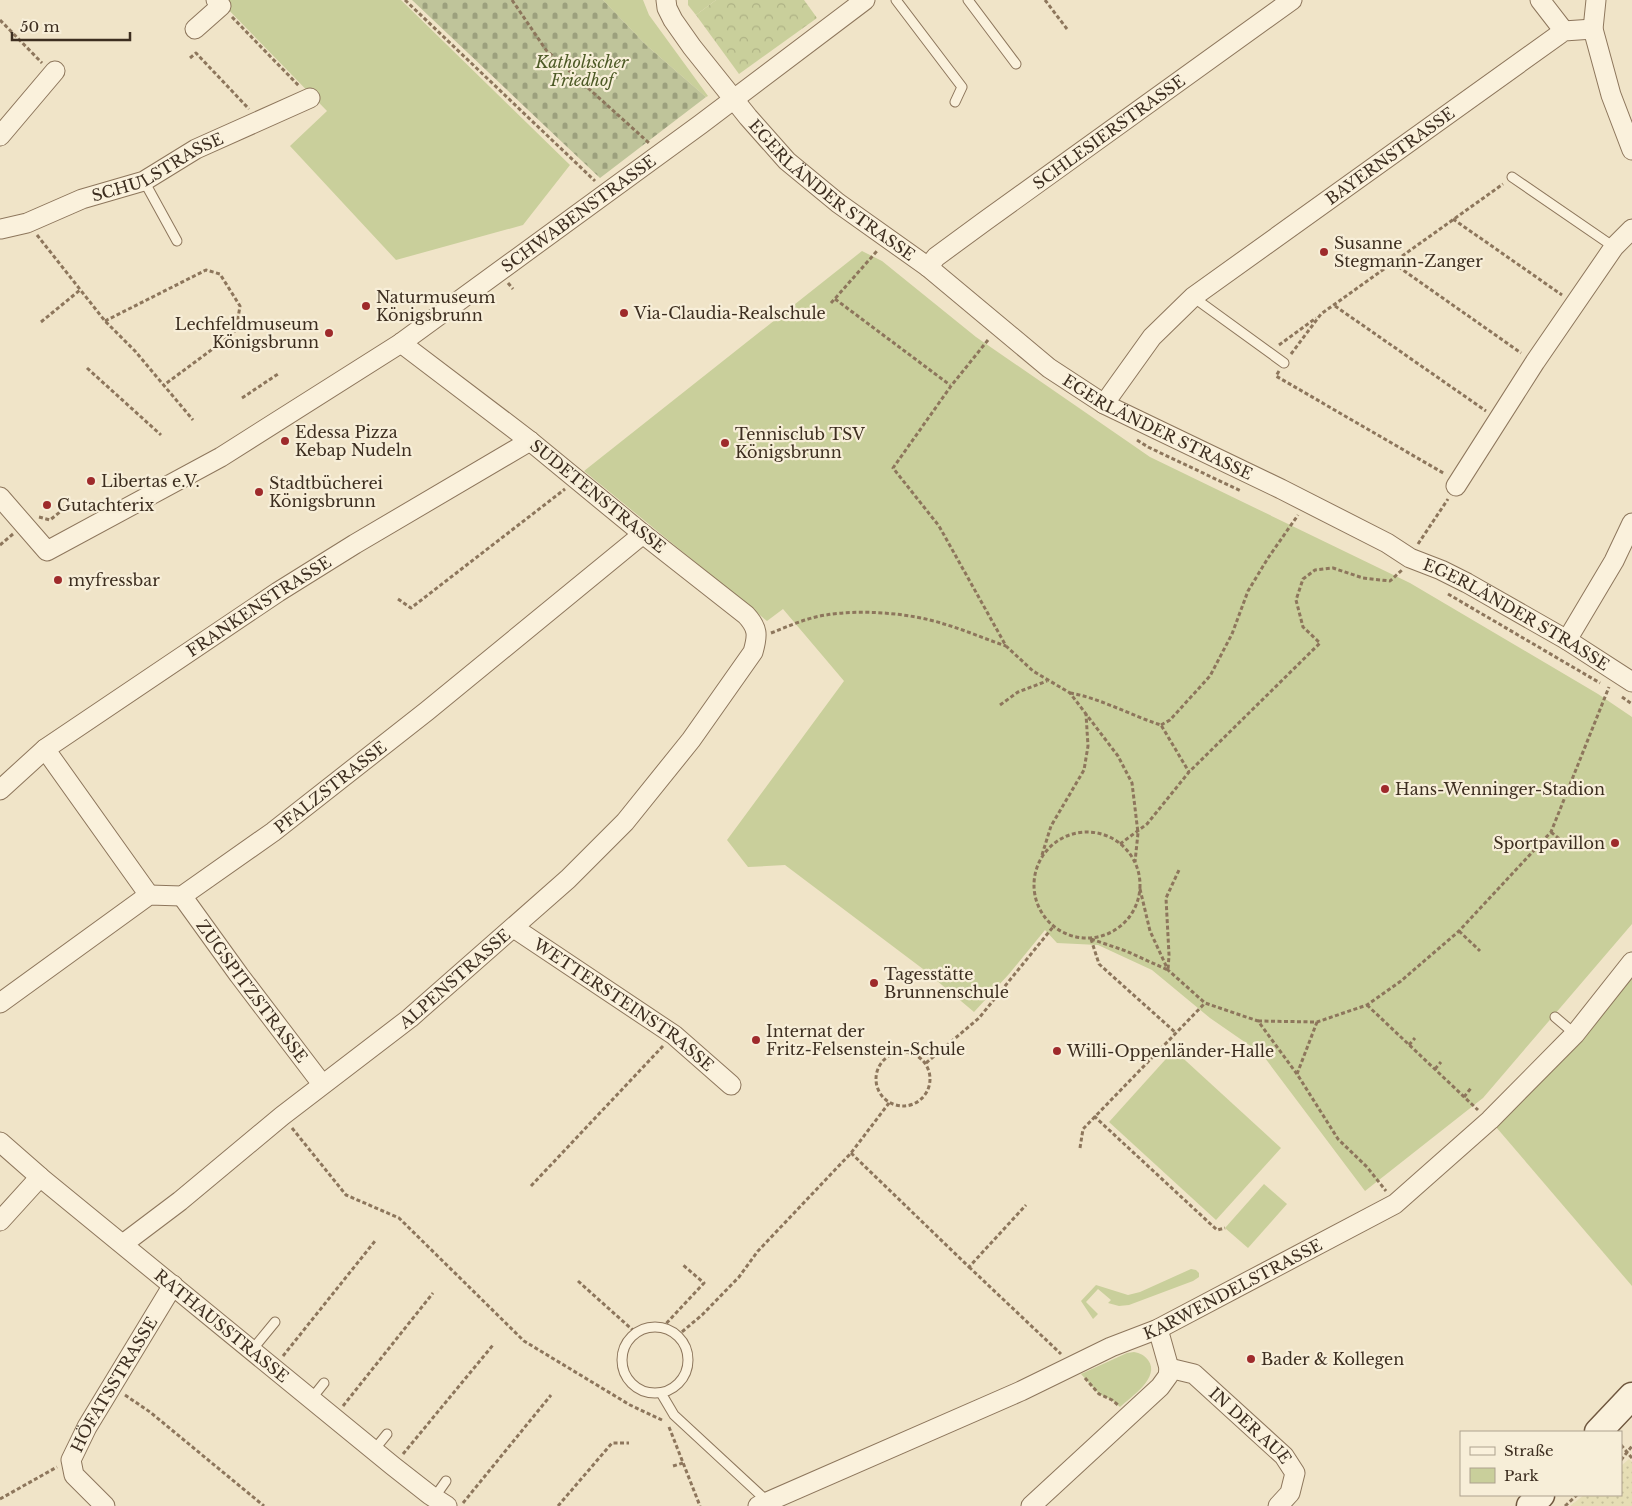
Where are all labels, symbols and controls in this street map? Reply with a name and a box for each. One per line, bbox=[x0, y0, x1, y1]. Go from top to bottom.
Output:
scale bar bbox=[12, 10, 130, 42]
text: 50 m bbox=[20, 17, 60, 36]
park label: Katholischer Friedhof bbox=[535, 52, 629, 90]
street label: SCHLESIERSTRASSE bbox=[1029, 70, 1189, 193]
street label: BAYERNSTRASSE bbox=[1322, 103, 1458, 209]
street label: EGERLÄNDER STRASSE bbox=[745, 115, 919, 265]
street label: SCHULSTRASSE bbox=[89, 128, 226, 206]
street label: SCHWABENSTRASSE bbox=[497, 150, 660, 277]
place label: Susanne Stegmann-Zanger bbox=[1334, 233, 1483, 271]
marker: Susanne Stegmann-Zanger bbox=[1318, 246, 1330, 258]
place label: Naturmuseum Königsbrunn bbox=[376, 287, 495, 325]
marker: Naturmuseum Königsbrunn bbox=[360, 300, 372, 312]
place label: Via-Claudia-Realschule bbox=[633, 303, 826, 323]
marker: Via-Claudia-Realschule bbox=[618, 307, 630, 319]
place label: Lechfeldmuseum Königsbrunn bbox=[175, 314, 319, 352]
marker: Lechfeldmuseum Königsbrunn bbox=[323, 327, 335, 339]
street label: EGERLÄNDER STRASSE bbox=[1059, 370, 1256, 484]
place label: Edessa Pizza Kebap Nudeln bbox=[295, 422, 412, 460]
place label: Tennisclub TSV Königsbrunn bbox=[735, 424, 865, 462]
marker: Edessa Pizza Kebap Nudeln bbox=[279, 435, 291, 447]
street label: SUDETENSTRASSE bbox=[526, 435, 670, 557]
marker: Tennisclub TSV Königsbrunn bbox=[719, 437, 731, 449]
place label: Libertas e.V. bbox=[101, 471, 200, 491]
place label: Stadtbücherei Königsbrunn bbox=[269, 473, 384, 511]
marker: Libertas e.V. bbox=[85, 475, 97, 487]
marker: Stadtbücherei Königsbrunn bbox=[253, 486, 265, 498]
place label: Gutachterix bbox=[57, 495, 154, 515]
marker: Gutachterix bbox=[41, 499, 53, 511]
street label: FRANKENSTRASSE bbox=[183, 551, 335, 661]
street label: EGERLÄNDER STRASSE bbox=[1420, 554, 1613, 675]
place label: myfressbar bbox=[68, 570, 160, 590]
marker: myfressbar bbox=[52, 574, 64, 586]
street label: PFALZSTRASSE bbox=[270, 737, 390, 837]
place label: Hans-Wenninger-Stadion bbox=[1395, 779, 1605, 799]
marker: Hans-Wenninger-Stadion bbox=[1379, 783, 1391, 795]
place label: Sportpavillon bbox=[1493, 833, 1605, 853]
marker: Sportpavillon bbox=[1609, 837, 1621, 849]
street label: ZUGSPITZSTRASSE bbox=[192, 916, 312, 1066]
street label: ALPENSTRASSE bbox=[394, 924, 514, 1033]
street label: WETTERSTEINSTRASSE bbox=[529, 933, 718, 1075]
place label: Tagesstätte Brunnenschule bbox=[884, 964, 1009, 1002]
marker: Tagesstätte Brunnenschule bbox=[868, 977, 880, 989]
place label: Internat der Fritz-Felsenstein-Schule bbox=[766, 1021, 965, 1059]
marker: Internat der Fritz-Felsenstein-Schule bbox=[750, 1034, 762, 1046]
place label: Willi-Oppenländer-Halle bbox=[1066, 1041, 1274, 1061]
marker: Willi-Oppenländer-Halle bbox=[1051, 1045, 1063, 1057]
street label: KARWENDELSTRASSE bbox=[1140, 1234, 1325, 1344]
street label: RATHAUSSTRASSE bbox=[151, 1265, 293, 1387]
street label: HÖFATSSTRASSE bbox=[66, 1313, 161, 1455]
place label: Bader & Kollegen bbox=[1261, 1349, 1404, 1369]
marker: Bader & Kollegen bbox=[1245, 1353, 1257, 1365]
street label: IN DER AUE bbox=[1205, 1383, 1296, 1467]
legend bbox=[1460, 1431, 1622, 1496]
text: Straße bbox=[1504, 1441, 1554, 1460]
text: Park bbox=[1504, 1466, 1540, 1485]

